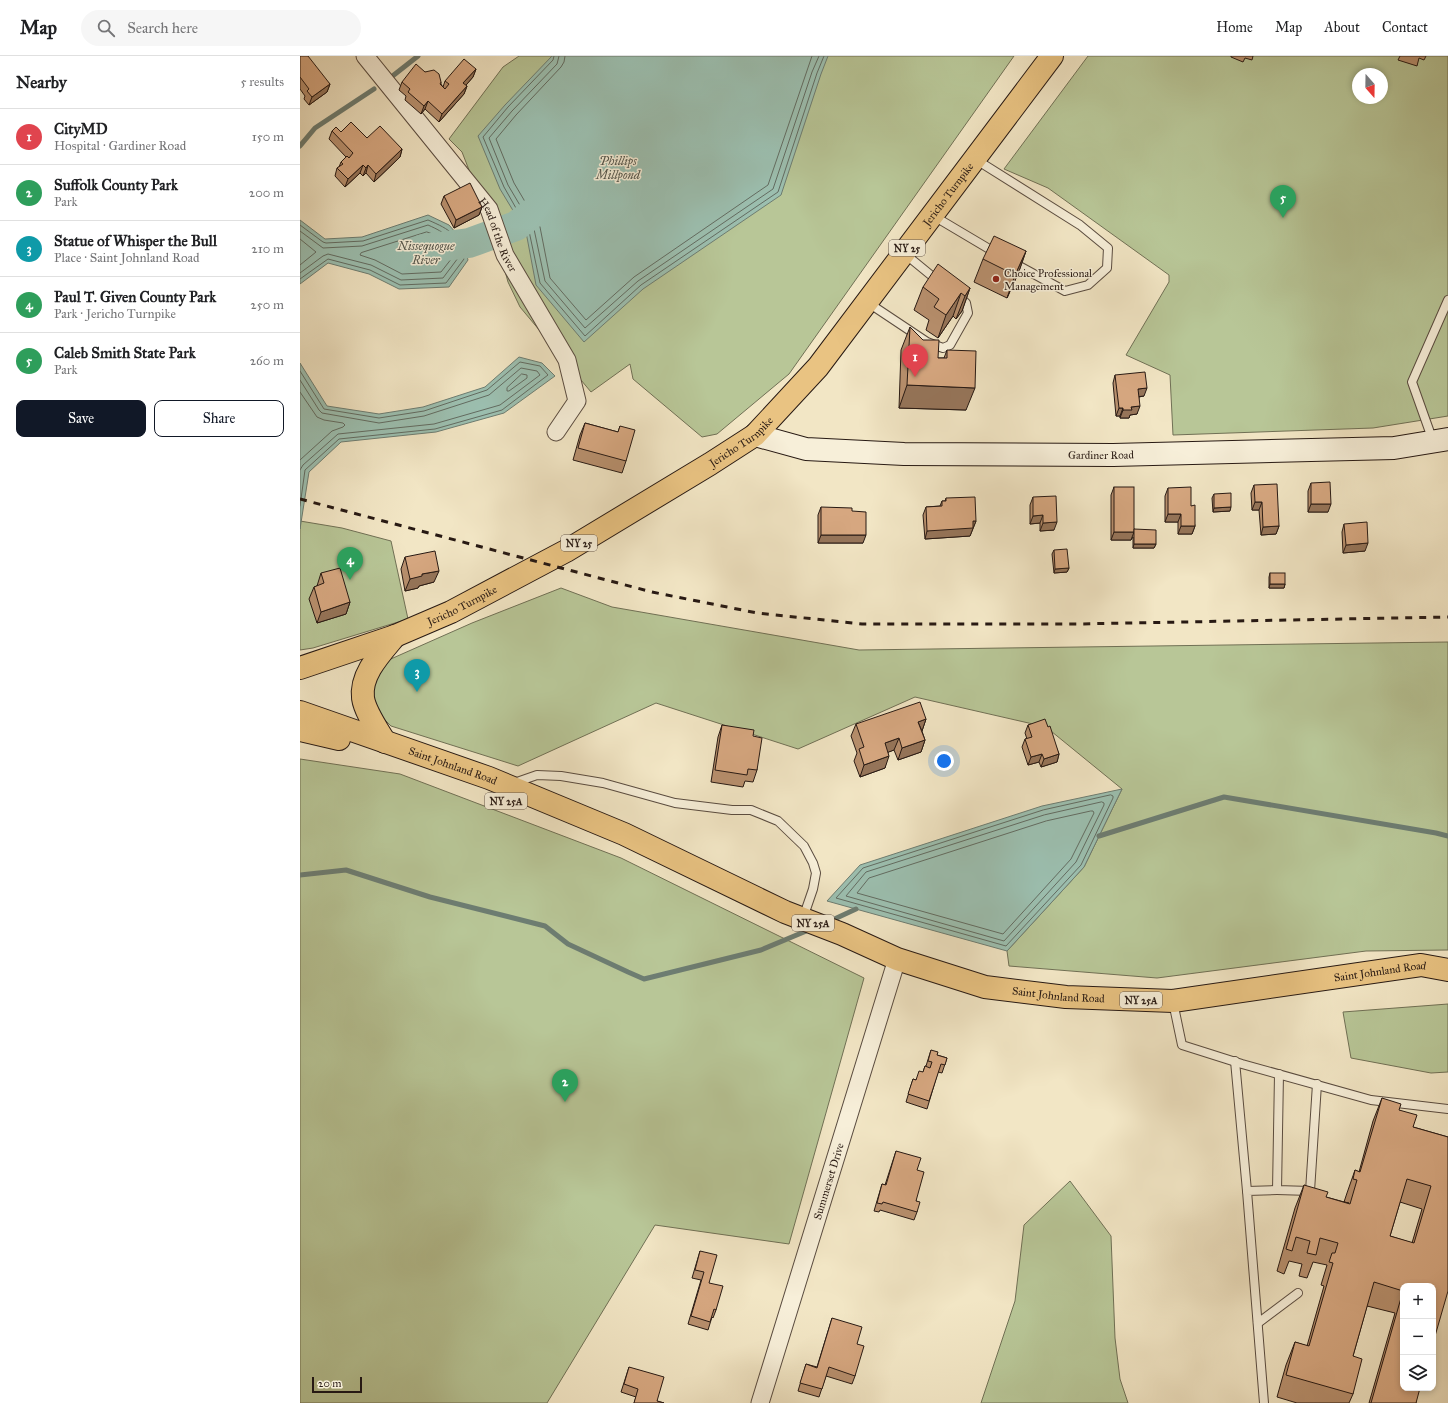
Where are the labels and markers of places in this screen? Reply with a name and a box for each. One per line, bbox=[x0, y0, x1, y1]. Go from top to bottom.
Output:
pin: 5 bbox=[1270, 185, 1296, 218]
place label: Choice Professional Management bbox=[1004, 267, 1092, 293]
marker: Choice Professional Management bbox=[991, 274, 1001, 284]
pin: 1 bbox=[902, 344, 928, 377]
pin: 4 bbox=[337, 547, 363, 580]
pin: 3 bbox=[404, 659, 430, 692]
pin: 2 bbox=[552, 1069, 578, 1102]

